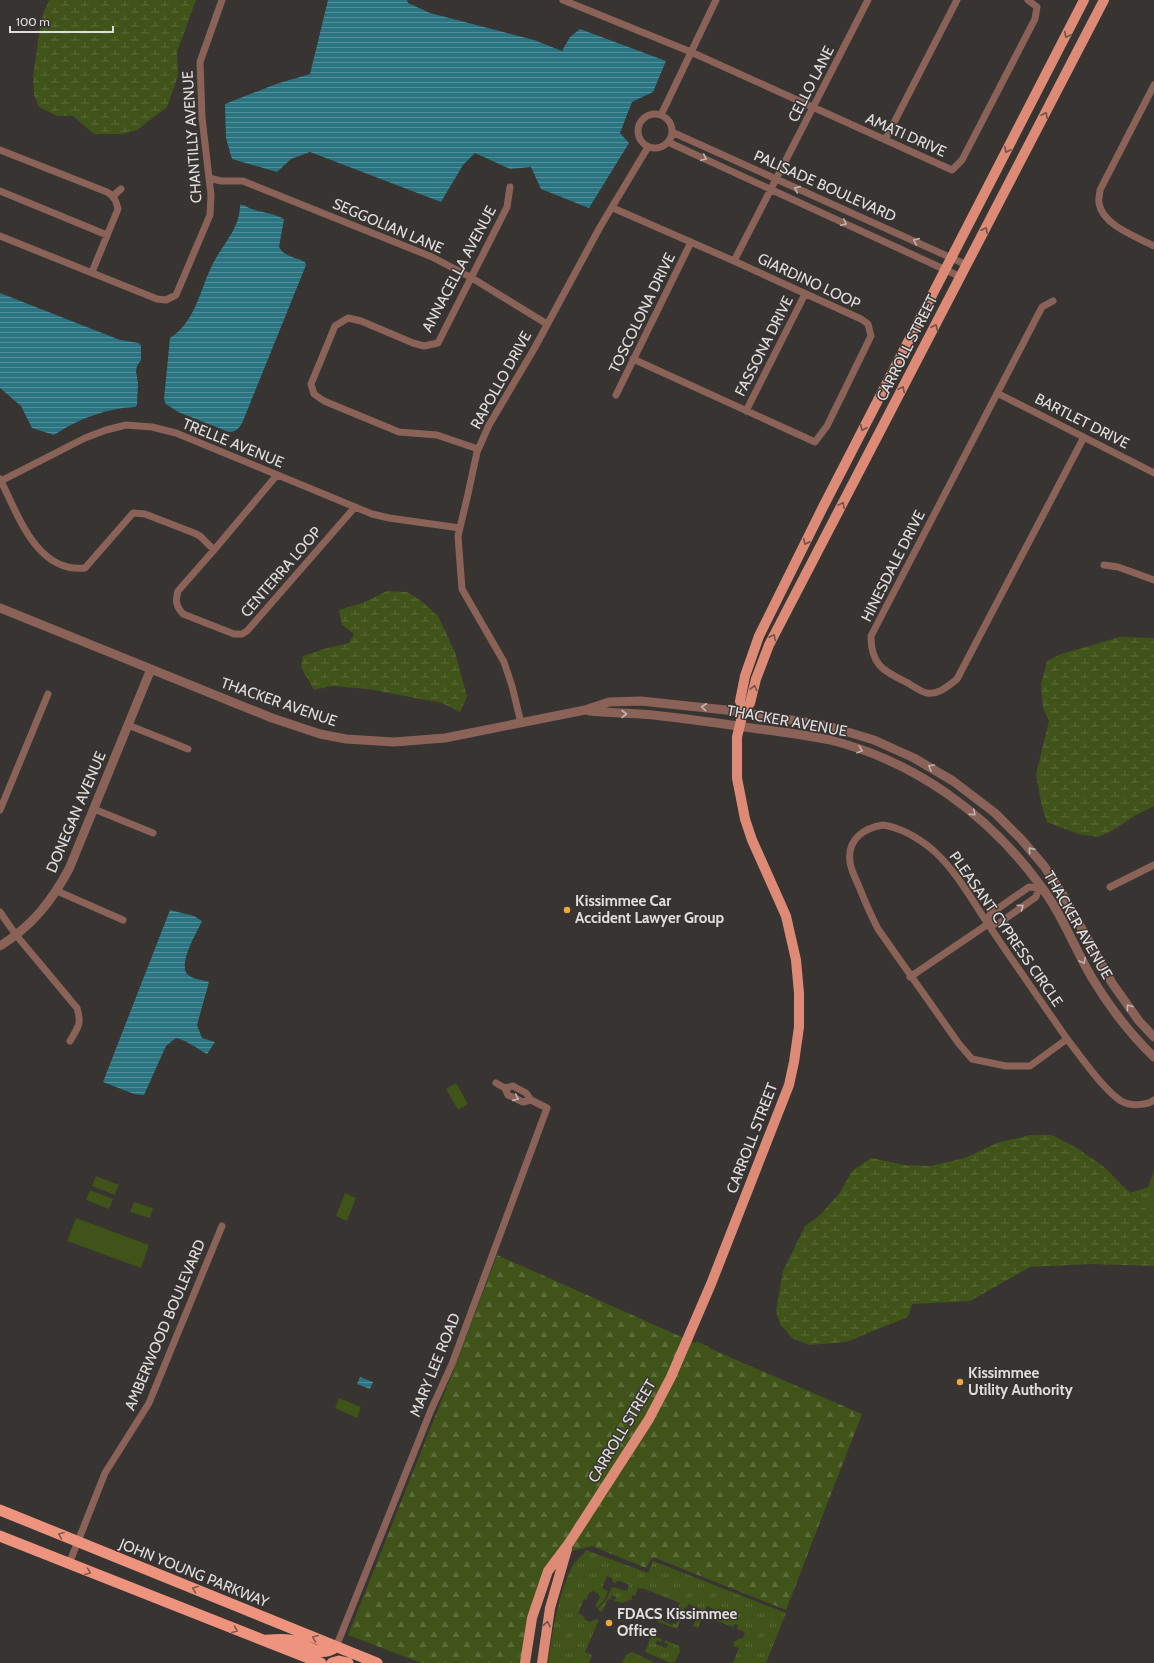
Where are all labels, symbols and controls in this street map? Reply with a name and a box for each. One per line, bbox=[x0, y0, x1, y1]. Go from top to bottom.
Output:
scale bar bbox=[10, 8, 113, 34]
text: 100 m bbox=[16, 14, 50, 29]
one-way arrow bbox=[1064, 30, 1071, 38]
street label: CELLO LANE bbox=[784, 43, 838, 125]
street label: CHANTILLY AVENUE bbox=[178, 70, 206, 204]
street label: AMATI DRIVE bbox=[863, 109, 949, 161]
one-way arrow bbox=[1040, 111, 1048, 119]
street label: PALISADE BOULEVARD bbox=[751, 146, 899, 226]
one-way arrow bbox=[1004, 146, 1012, 153]
one-way arrow bbox=[700, 154, 707, 162]
one-way arrow bbox=[794, 186, 802, 194]
street label: SEGGOLIAN LANE bbox=[330, 195, 446, 257]
street label: ANNACELLA AVENUE bbox=[418, 203, 500, 335]
one-way arrow bbox=[839, 218, 847, 226]
one-way arrow bbox=[980, 227, 988, 234]
one-way arrow bbox=[913, 238, 921, 246]
street label: GIARDINO LOOP bbox=[755, 249, 864, 313]
street label: TOSCOLONA DRIVE bbox=[605, 250, 679, 376]
street label: CARROLL STREET bbox=[872, 292, 942, 404]
street label: FASSONA DRIVE bbox=[731, 293, 797, 399]
one-way arrow bbox=[930, 324, 937, 331]
street label: RAPOLLO DRIVE bbox=[467, 328, 535, 432]
one-way arrow bbox=[897, 386, 905, 394]
street label: BARTLET DRIVE bbox=[1032, 389, 1132, 453]
street label: TRELLE AVENUE bbox=[180, 414, 286, 472]
one-way arrow bbox=[861, 424, 868, 432]
one-way arrow bbox=[838, 502, 845, 509]
street label: HINESDALE DRIVE bbox=[857, 507, 929, 625]
street label: CENTERRA LOOP bbox=[237, 523, 325, 621]
one-way arrow bbox=[803, 538, 810, 545]
one-way arrow bbox=[768, 634, 776, 641]
street label: THACKER AVENUE bbox=[218, 674, 340, 730]
one-way arrow bbox=[749, 684, 758, 691]
street label: THACKER AVENUE bbox=[725, 702, 849, 740]
one-way arrow bbox=[701, 703, 708, 712]
one-way arrow bbox=[621, 710, 627, 718]
one-way arrow bbox=[857, 745, 864, 754]
street label: DONEGAN AVENUE bbox=[42, 749, 110, 875]
one-way arrow bbox=[928, 765, 935, 772]
one-way arrow bbox=[969, 808, 976, 815]
one-way arrow bbox=[1028, 847, 1035, 854]
street label: PLEASANT CYPRESS CIRCLE bbox=[945, 848, 1067, 1010]
street label: THACKER AVENUE bbox=[1040, 868, 1116, 982]
place label: Kissimmee Car Accident Lawyer Group bbox=[575, 892, 724, 927]
marker: Kissimmee Car Accident Lawyer Group bbox=[562, 905, 572, 915]
one-way arrow bbox=[1017, 905, 1024, 912]
one-way arrow bbox=[1079, 957, 1086, 964]
one-way arrow bbox=[1126, 1004, 1134, 1011]
street label: CARROLL STREET bbox=[723, 1080, 781, 1196]
one-way arrow bbox=[511, 1093, 519, 1101]
street label: AMBERWOOD BOULEVARD bbox=[121, 1237, 209, 1413]
street label: MARY LEE ROAD bbox=[406, 1310, 464, 1419]
place label: Kissimmee Utility Authority bbox=[968, 1364, 1074, 1399]
street label: CARROLL STREET bbox=[584, 1376, 660, 1486]
marker: Kissimmee Utility Authority bbox=[955, 1377, 965, 1387]
one-way arrow bbox=[58, 1532, 65, 1540]
street label: JOHN YOUNG PARKWAY bbox=[116, 1534, 272, 1611]
one-way arrow bbox=[85, 1567, 92, 1575]
one-way arrow bbox=[191, 1586, 198, 1594]
place label: FDACS Kissimmee Office bbox=[617, 1605, 737, 1640]
marker: FDACS Kissimmee Office bbox=[604, 1618, 614, 1628]
one-way arrow bbox=[542, 1621, 551, 1627]
one-way arrow bbox=[231, 1626, 238, 1634]
one-way arrow bbox=[312, 1635, 320, 1643]

